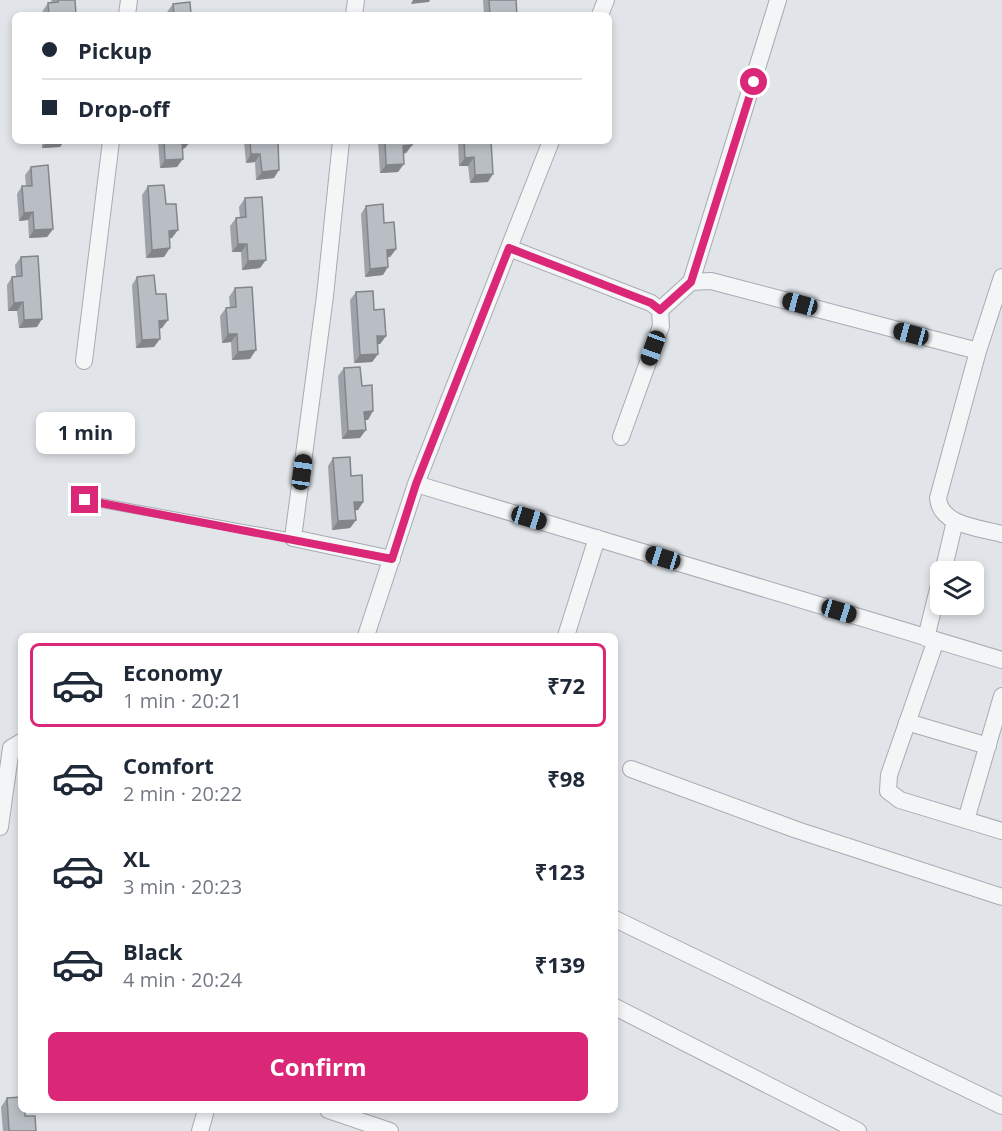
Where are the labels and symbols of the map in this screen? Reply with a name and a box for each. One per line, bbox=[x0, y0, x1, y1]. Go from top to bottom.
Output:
route start bbox=[740, 68, 767, 95]
car bbox=[780, 291, 820, 317]
car bbox=[891, 321, 931, 347]
car bbox=[638, 328, 668, 368]
callout: 1 min bbox=[36, 413, 134, 455]
car bbox=[291, 453, 313, 491]
route end bbox=[71, 486, 98, 513]
car bbox=[509, 504, 549, 532]
car bbox=[643, 544, 683, 572]
car bbox=[819, 597, 859, 625]

